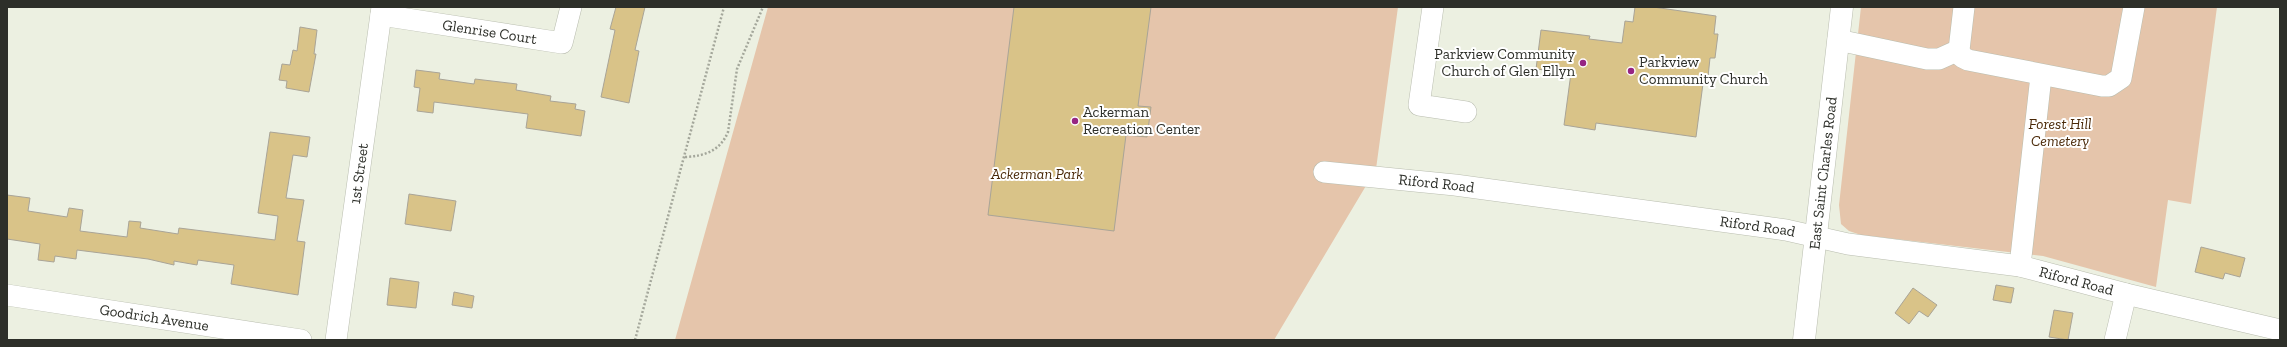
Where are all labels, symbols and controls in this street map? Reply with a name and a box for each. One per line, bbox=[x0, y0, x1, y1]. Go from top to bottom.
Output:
street label: Glenrise Court bbox=[441, 16, 539, 48]
place label: Parkview Community Church of Glen Ellyn bbox=[1434, 45, 1575, 80]
place label: Parkview Community Church bbox=[1639, 53, 1768, 88]
marker: Parkview Community Church of Glen Ellyn bbox=[1578, 58, 1588, 68]
marker: Parkview Community Church bbox=[1626, 66, 1636, 76]
street label: East Saint Charles Road bbox=[1805, 95, 1841, 250]
place label: Ackerman Recreation Center bbox=[1083, 103, 1200, 138]
park label: Forest Hill Cemetery bbox=[2028, 115, 2092, 150]
marker: Ackerman Recreation Center bbox=[1070, 116, 1080, 126]
street label: 1st Street bbox=[346, 142, 372, 205]
park label: Ackerman Park bbox=[990, 165, 1083, 183]
street label: Riford Road bbox=[1398, 170, 1476, 197]
street label: Riford Road bbox=[1719, 212, 1798, 241]
street label: Riford Road bbox=[2037, 262, 2116, 300]
street label: Goodrich Avenue bbox=[98, 300, 210, 335]

